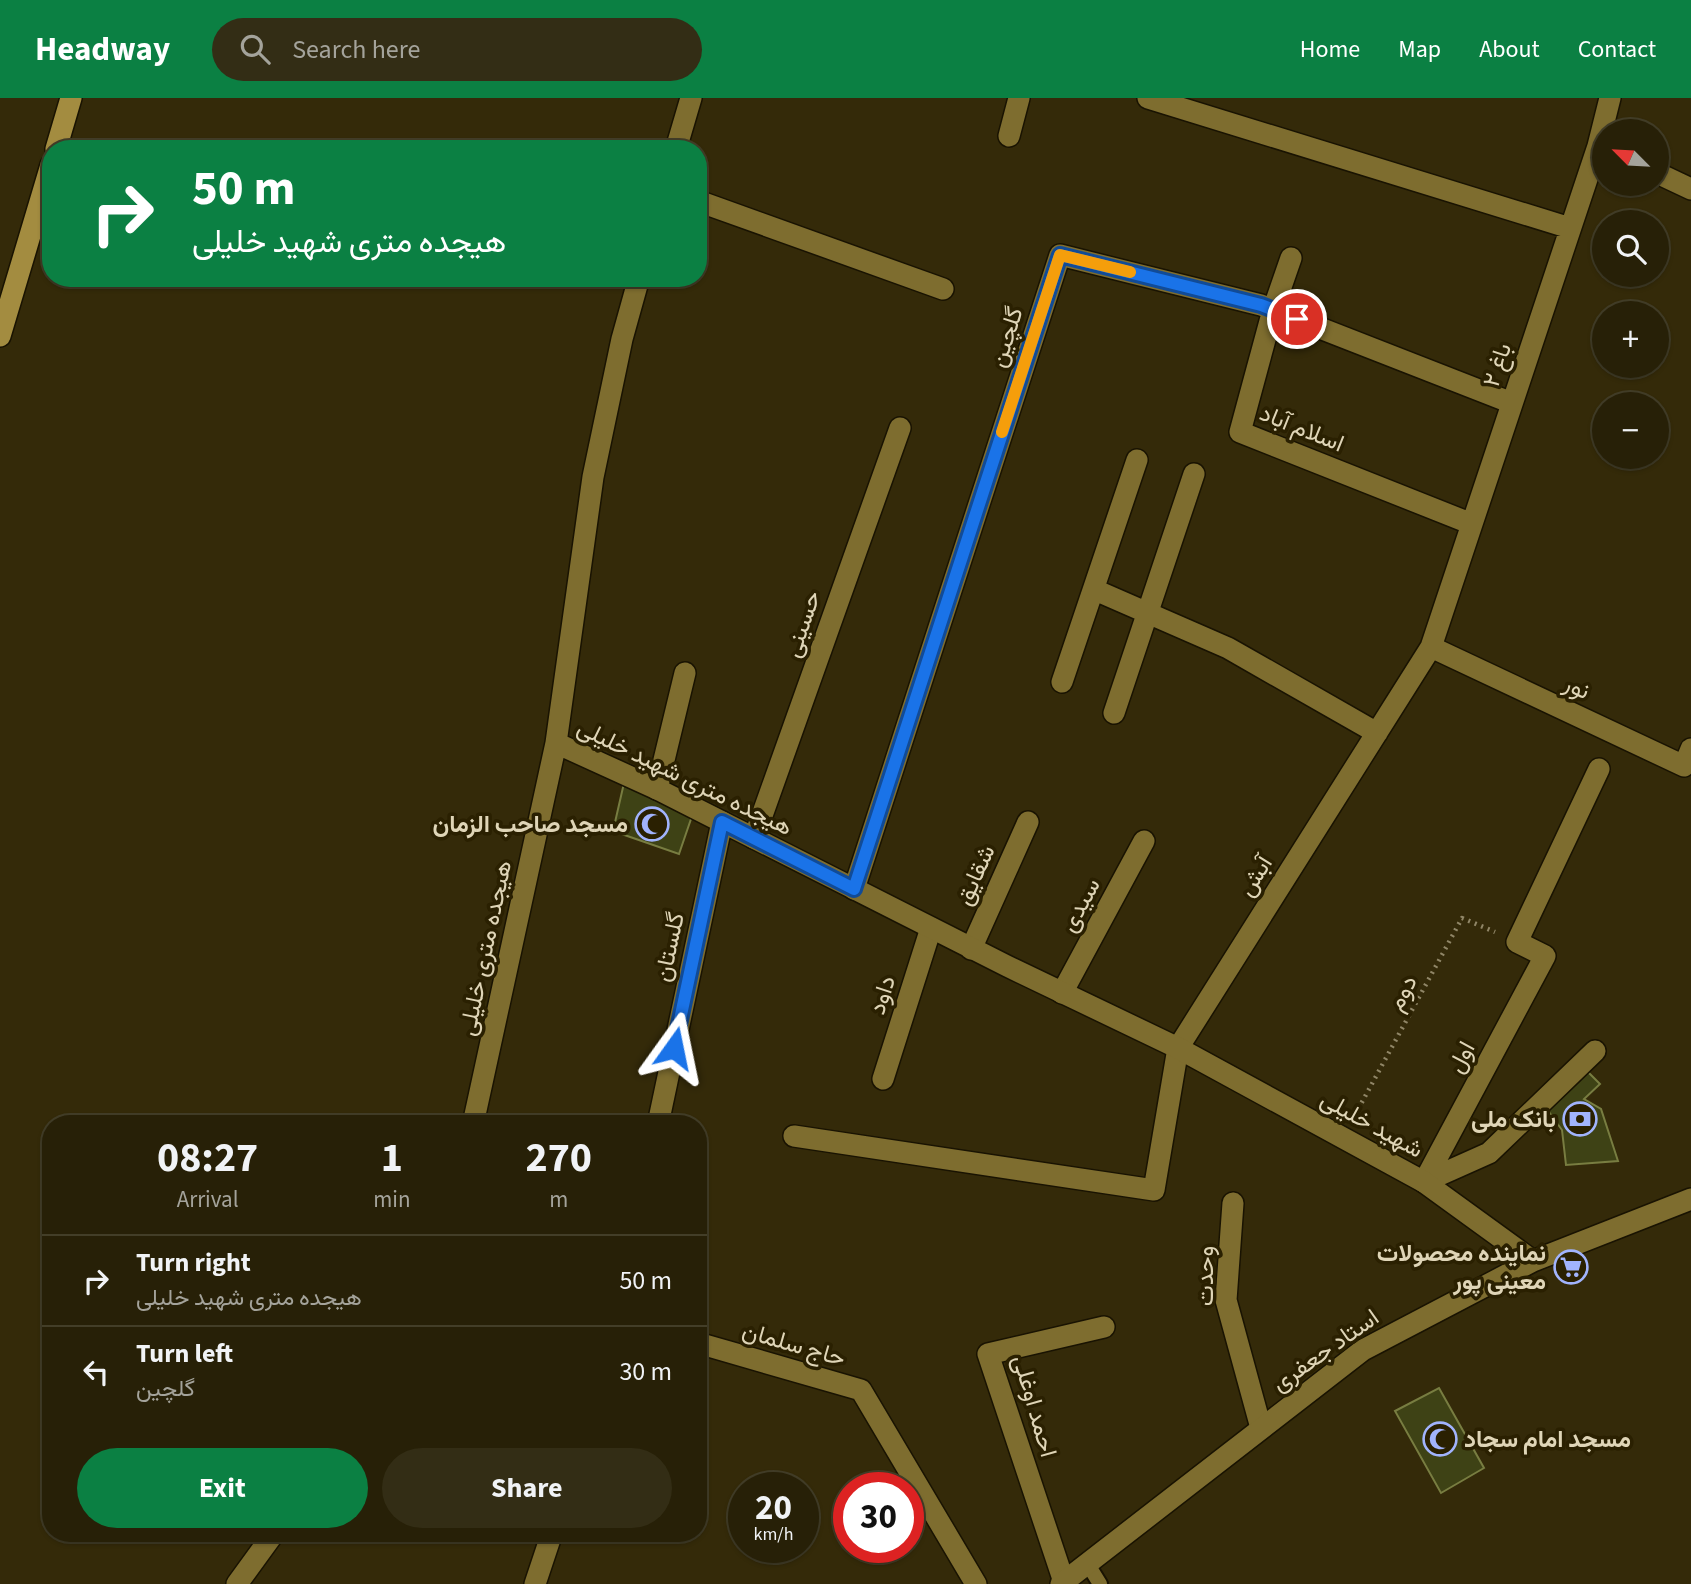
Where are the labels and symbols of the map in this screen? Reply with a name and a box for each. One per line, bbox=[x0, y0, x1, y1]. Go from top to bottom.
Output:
north arrow bbox=[1592, 119, 1670, 196]
pin bbox=[1267, 289, 1327, 349]
street label: گلچین bbox=[980, 303, 1033, 372]
street label: باغ ۲ bbox=[1474, 339, 1521, 392]
street label: اسلام آباد bbox=[1254, 396, 1349, 461]
street label: حسینی bbox=[775, 586, 830, 662]
street label: نور bbox=[1557, 666, 1596, 709]
street label: هیجده متری شهید خلیلی bbox=[571, 710, 798, 845]
mosque icon: مسجد صاحب الزمان bbox=[633, 805, 671, 843]
place label: مسجد صاحب الزمان bbox=[433, 807, 628, 842]
street label: شقایق bbox=[947, 839, 1004, 911]
street label: آبش bbox=[1229, 847, 1283, 903]
street label: هیجده متری خلیلی bbox=[450, 857, 521, 1039]
street label: سیدی bbox=[1052, 872, 1109, 939]
street label: گلستان bbox=[645, 909, 694, 985]
street label: دوم bbox=[1378, 969, 1426, 1018]
street label: داود bbox=[860, 971, 905, 1019]
position arrow bbox=[637, 1011, 711, 1085]
street label: اول bbox=[1439, 1035, 1484, 1079]
street label: شهید خلیلی bbox=[1314, 1082, 1430, 1167]
bank icon: بانک ملی bbox=[1561, 1100, 1599, 1138]
place label: بانک ملی bbox=[1471, 1102, 1556, 1137]
place label: نماینده محصولات معینی پور bbox=[1377, 1236, 1546, 1299]
street label: وحدت bbox=[1188, 1246, 1223, 1306]
supermarket icon: نماینده محصولات معینی پور bbox=[1552, 1248, 1590, 1286]
street label: استاد جعفری bbox=[1264, 1300, 1386, 1400]
street label: حاج سلمان bbox=[738, 1313, 850, 1376]
street label: احمد اوغلی bbox=[1003, 1351, 1066, 1461]
mosque icon: مسجد امام سجاد bbox=[1421, 1420, 1459, 1458]
place label: مسجد امام سجاد bbox=[1464, 1422, 1631, 1457]
speed limit sign: 30 bbox=[833, 1472, 924, 1563]

